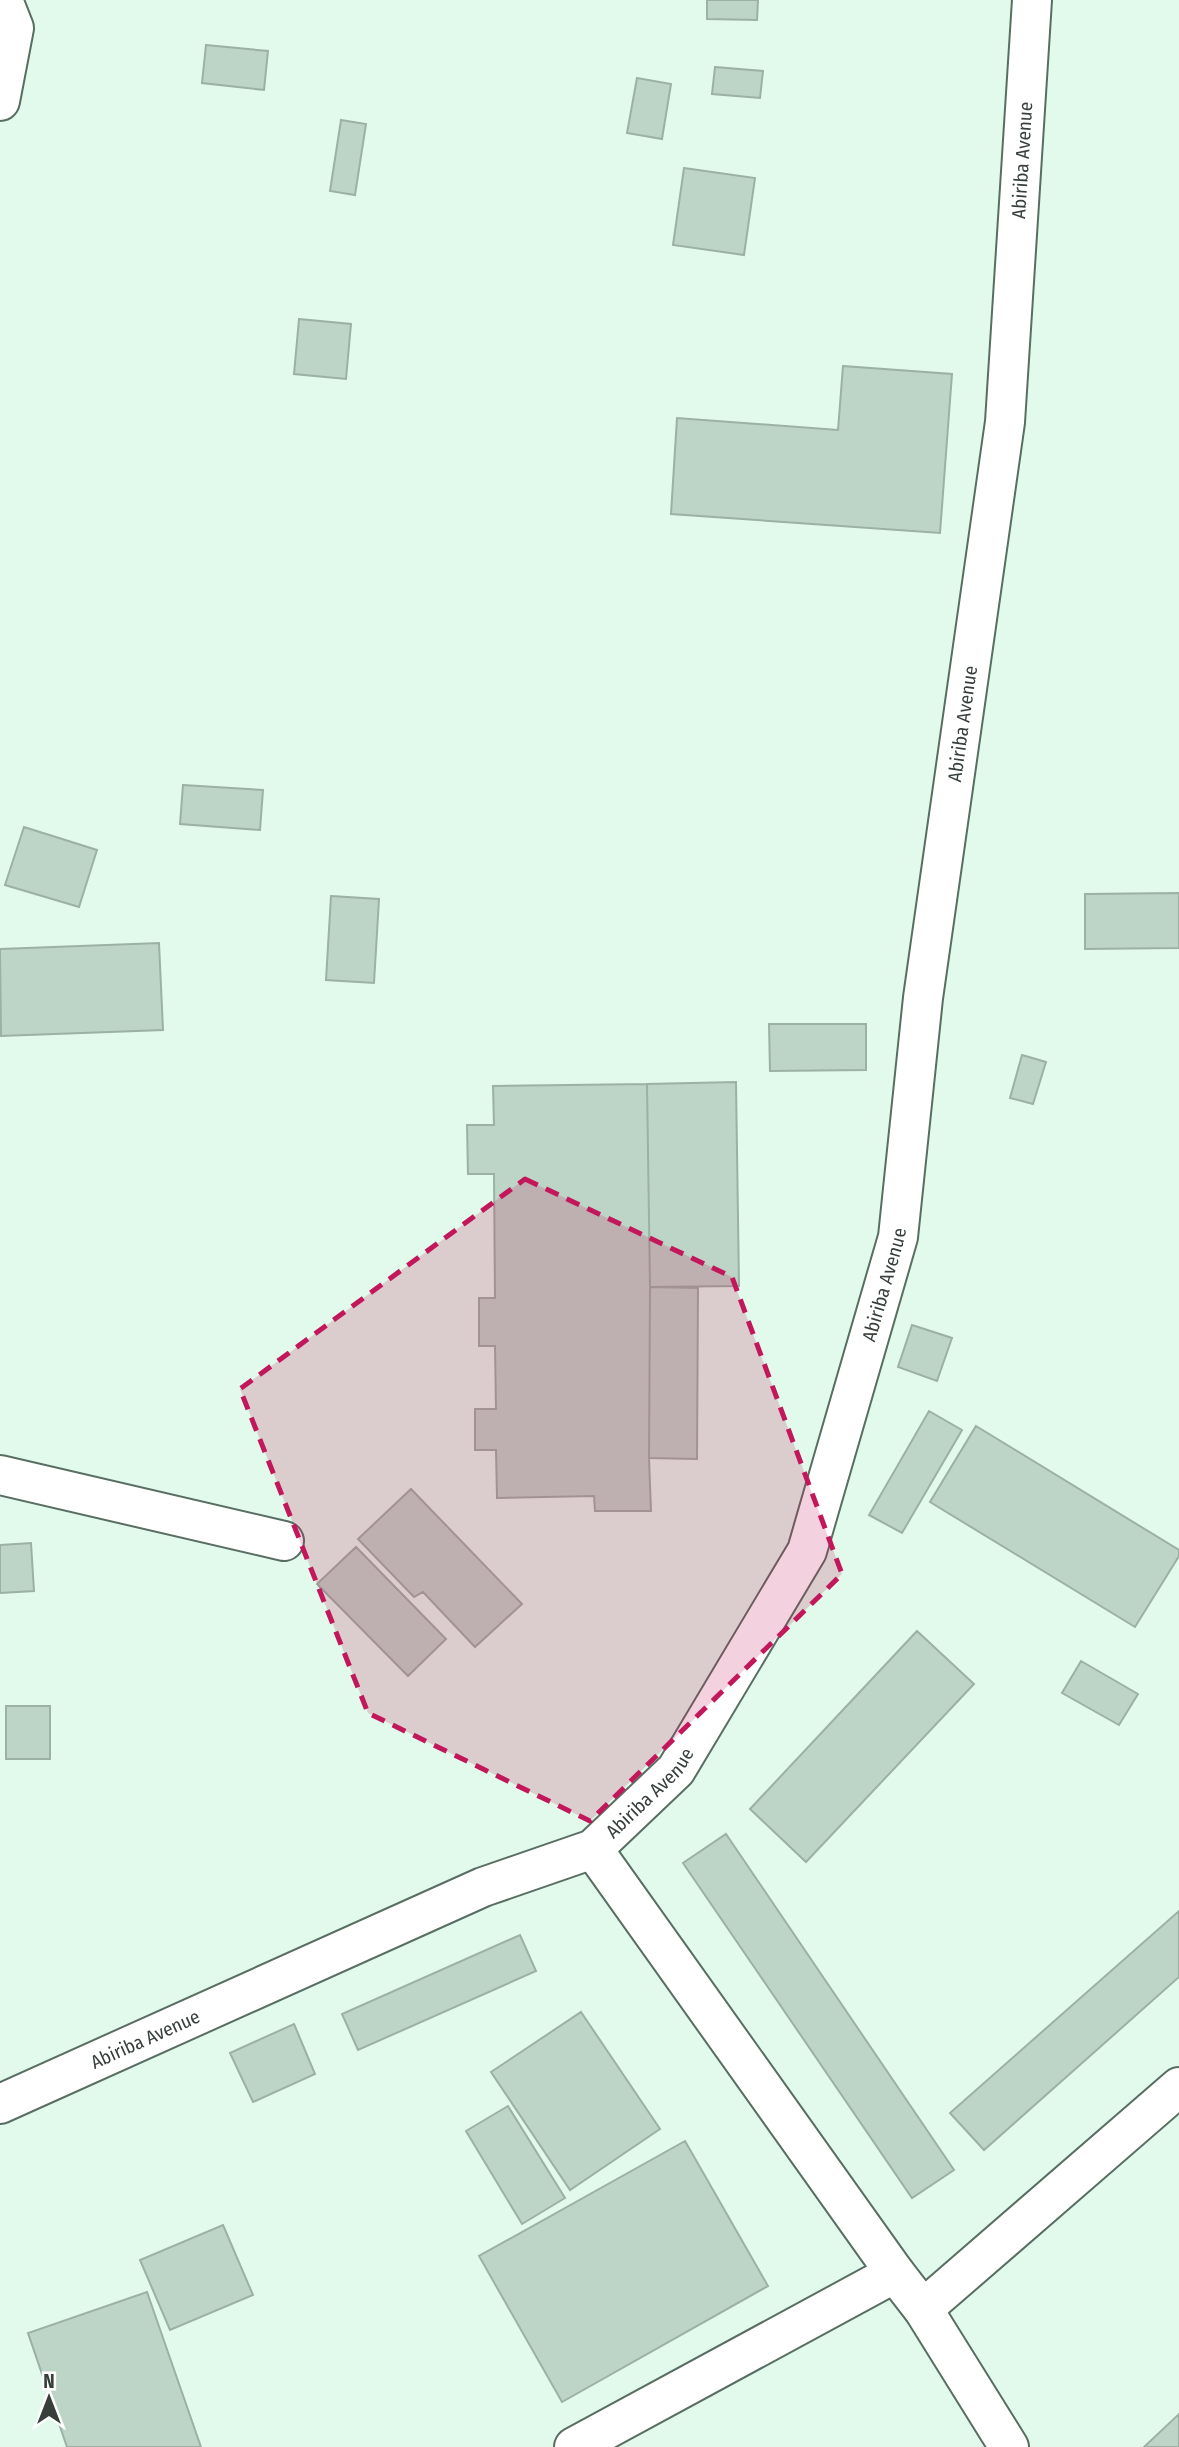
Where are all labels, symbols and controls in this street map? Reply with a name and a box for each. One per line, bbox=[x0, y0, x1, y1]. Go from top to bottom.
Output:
street label: Abiriba Avenue bbox=[1007, 101, 1037, 219]
street label: Abiriba Avenue bbox=[942, 664, 982, 783]
street label: Abiriba Avenue bbox=[857, 1227, 910, 1344]
street label: Abiriba Avenue bbox=[601, 1743, 698, 1842]
street label: Abiriba Avenue bbox=[87, 2004, 203, 2073]
north arrow bbox=[14, 2363, 84, 2433]
text: N bbox=[43, 2370, 55, 2393]

